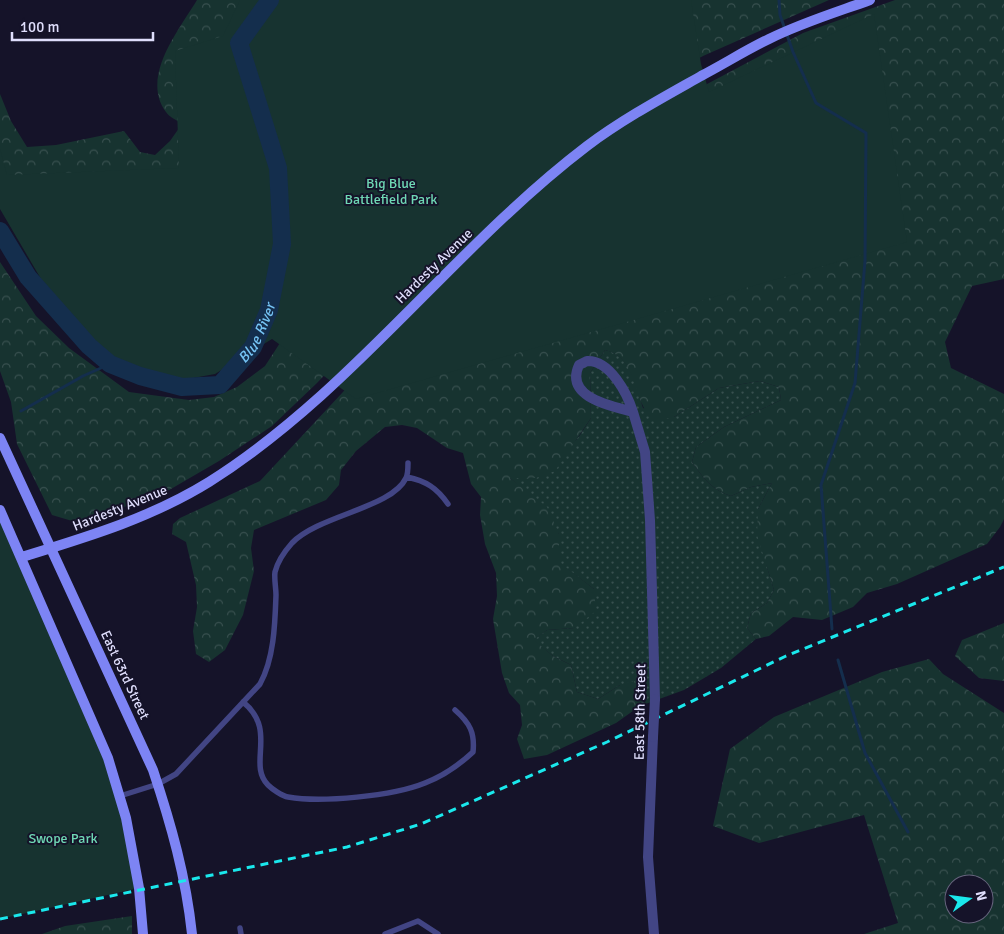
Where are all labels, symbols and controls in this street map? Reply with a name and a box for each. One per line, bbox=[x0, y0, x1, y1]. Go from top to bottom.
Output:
scale bar bbox=[12, 10, 154, 42]
text: 100 m bbox=[20, 18, 60, 36]
park label: Big Blue Battlefield Park bbox=[345, 175, 437, 208]
street label: Hardesty Avenue bbox=[392, 225, 476, 307]
water label: Blue River bbox=[234, 300, 280, 367]
street label: Hardesty Avenue bbox=[70, 481, 170, 535]
street label: East 63rd Street bbox=[97, 628, 153, 722]
street label: East 58th Street bbox=[631, 664, 649, 760]
park label: Swope Park bbox=[28, 830, 98, 847]
north arrow bbox=[944, 874, 994, 924]
text: N bbox=[972, 889, 991, 903]

